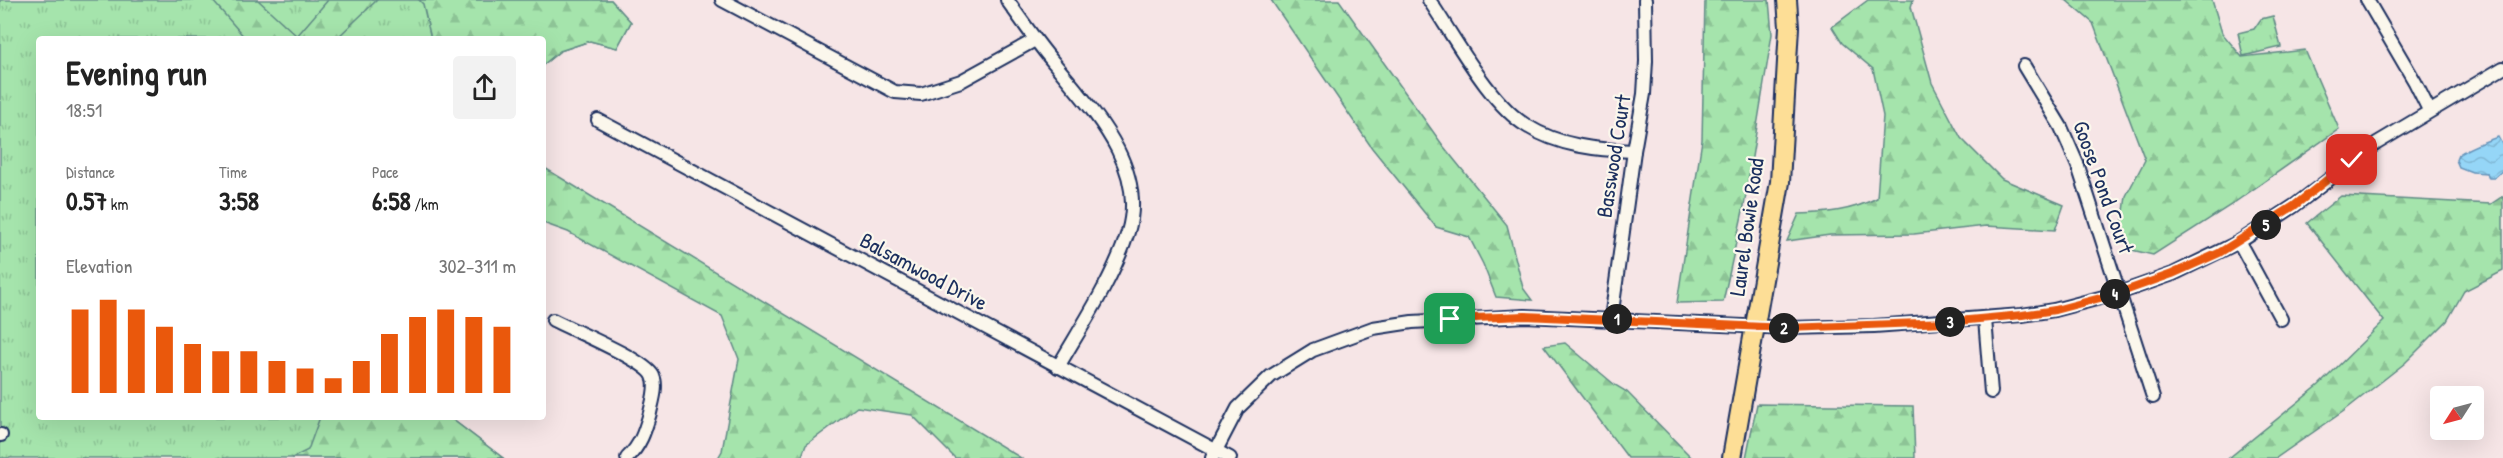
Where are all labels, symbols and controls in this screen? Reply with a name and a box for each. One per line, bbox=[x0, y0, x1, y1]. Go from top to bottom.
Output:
text: Evening run bbox=[66, 51, 207, 95]
button: share bbox=[453, 56, 516, 119]
street label: Basswood Court bbox=[1588, 92, 1638, 220]
text: 18:51 bbox=[66, 96, 102, 123]
street label: Goose Pond Court bbox=[2066, 116, 2142, 258]
pin bbox=[2326, 134, 2377, 185]
icon: check bbox=[2335, 143, 2368, 176]
street label: Laurel Bowie Road bbox=[1721, 156, 1771, 298]
text: Distance bbox=[66, 161, 115, 183]
text: Time bbox=[219, 161, 247, 183]
text: Pace bbox=[372, 161, 399, 183]
text: 0.57 bbox=[66, 183, 107, 218]
text: 3:58 bbox=[219, 183, 259, 218]
text: 6:58 bbox=[372, 183, 411, 218]
text: km bbox=[107, 193, 128, 215]
text: /km bbox=[411, 193, 439, 215]
pin: 5 bbox=[2251, 210, 2281, 240]
text: 5 bbox=[2263, 214, 2269, 236]
street label: Balsamwood Drive bbox=[855, 225, 993, 317]
text: Elevation bbox=[66, 252, 132, 279]
text: 302–311 m bbox=[439, 252, 516, 279]
pin: 4 bbox=[2100, 279, 2130, 309]
text: 4 bbox=[2112, 283, 2118, 305]
pin bbox=[1424, 293, 1475, 344]
icon: arrive bbox=[1433, 302, 1466, 335]
pin: 1 bbox=[1602, 304, 1632, 334]
pin: 3 bbox=[1935, 307, 1965, 337]
text: 1 bbox=[1614, 308, 1620, 330]
text: 3 bbox=[1946, 311, 1954, 333]
pin: 2 bbox=[1769, 313, 1799, 343]
text: 2 bbox=[1780, 317, 1788, 339]
north arrow bbox=[2430, 386, 2484, 440]
map controls bbox=[2430, 386, 2484, 440]

